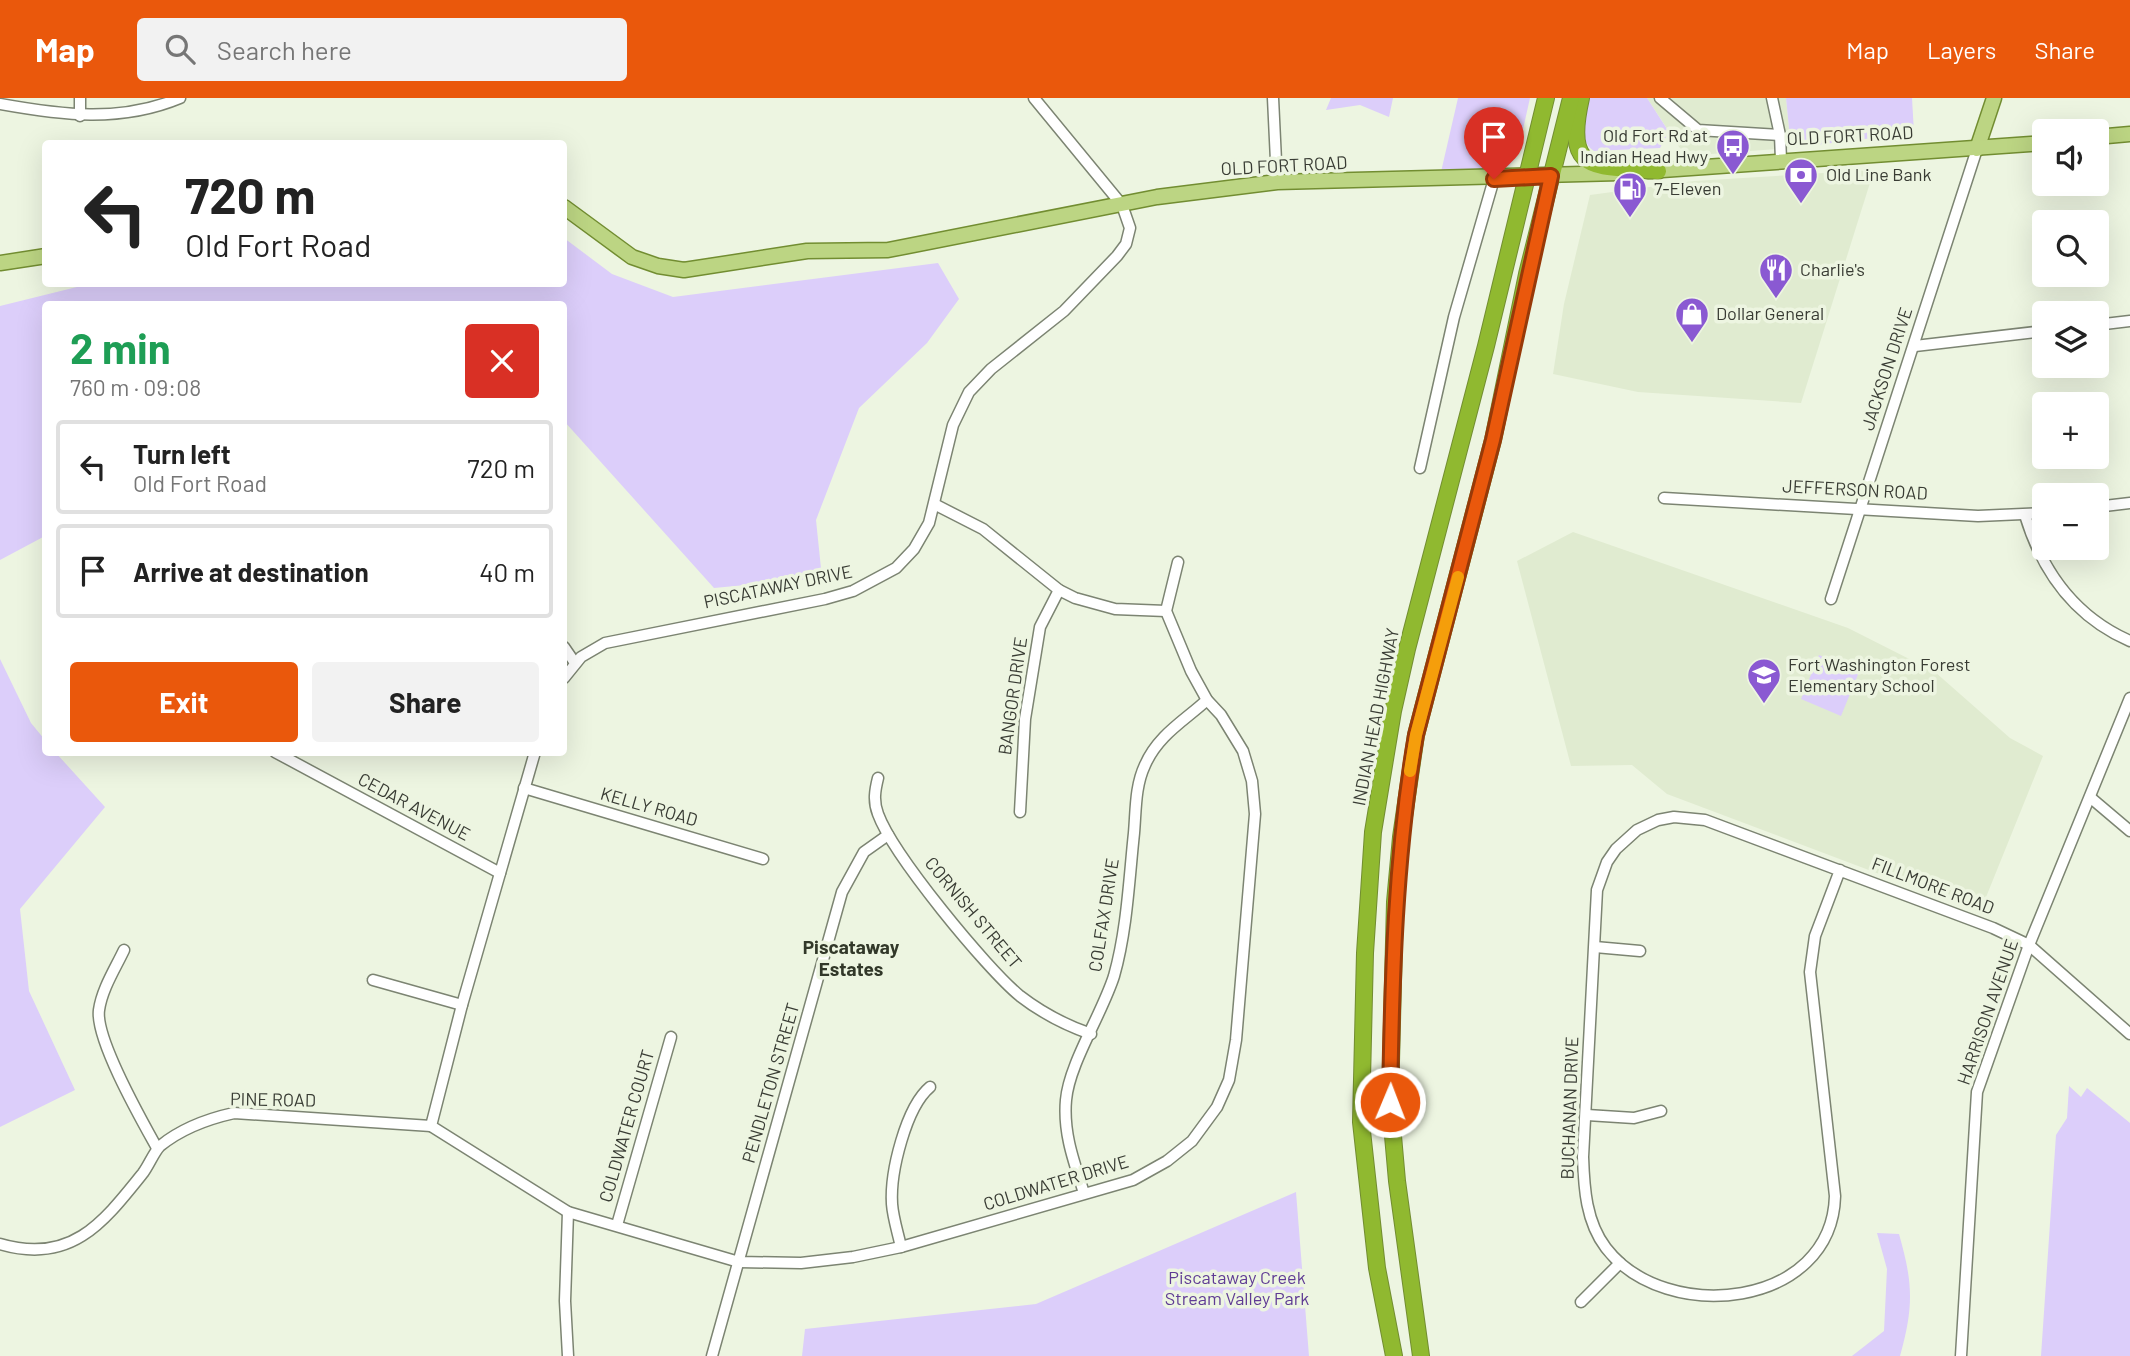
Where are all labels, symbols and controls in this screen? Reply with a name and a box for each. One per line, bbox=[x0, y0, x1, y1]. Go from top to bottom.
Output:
search box bbox=[137, 18, 627, 81]
text: Map bbox=[35, 29, 95, 69]
icon: search bbox=[161, 30, 199, 68]
text: Search here bbox=[217, 34, 352, 65]
text: Map bbox=[1846, 35, 1889, 64]
text: Layers bbox=[1927, 35, 1996, 64]
text: Share bbox=[2034, 35, 2095, 64]
pin bbox=[1464, 107, 1524, 179]
icon: arrive bbox=[1475, 118, 1513, 156]
map controls bbox=[2032, 119, 2109, 560]
button: sound bbox=[2032, 119, 2109, 196]
street label: OLD FORT ROAD bbox=[1786, 121, 1914, 149]
place label: Old Fort Rd at Indian Head Hwy bbox=[1580, 124, 1708, 167]
bus stop icon: Old Fort Rd at Indian Head Hwy bbox=[1714, 127, 1752, 176]
street label: OLD FORT ROAD bbox=[1220, 151, 1348, 179]
bank icon: Old Line Bank bbox=[1782, 156, 1820, 205]
place label: Old Line Bank bbox=[1826, 163, 1931, 185]
text: 720 m bbox=[185, 165, 315, 224]
icon: left bbox=[70, 168, 161, 259]
fuel station icon: 7-Eleven bbox=[1611, 170, 1649, 219]
place label: 7-Eleven bbox=[1654, 177, 1722, 199]
button: search bbox=[2032, 210, 2109, 287]
text: Old Fort Road bbox=[185, 225, 371, 263]
restaurant icon: Charlie's bbox=[1757, 251, 1795, 300]
place label: Charlie's bbox=[1800, 258, 1865, 280]
shop icon: Dollar General bbox=[1673, 295, 1711, 344]
button: layers bbox=[2032, 301, 2109, 378]
place label: Dollar General bbox=[1716, 302, 1824, 324]
street label: JACKSON DRIVE bbox=[1856, 304, 1916, 433]
text: 2 min bbox=[70, 322, 171, 372]
button: close bbox=[465, 324, 539, 398]
text: 760 m · 09:08 bbox=[70, 373, 201, 401]
button: + bbox=[2032, 392, 2109, 469]
text: Turn left bbox=[133, 438, 231, 469]
icon: left bbox=[74, 448, 112, 486]
text: 720 m bbox=[467, 452, 535, 483]
text: Old Fort Road bbox=[133, 469, 267, 497]
street label: JEFFERSON ROAD bbox=[1782, 474, 1928, 504]
button: − bbox=[2032, 483, 2109, 560]
icon: arrive bbox=[74, 552, 112, 590]
text: Arrive at destination bbox=[133, 556, 369, 587]
text: 40 m bbox=[479, 556, 535, 587]
street label: PISCATAWAY DRIVE bbox=[701, 560, 854, 613]
street label: INDIAN HEAD HIGHWAY bbox=[1347, 626, 1403, 808]
street label: BANGOR DRIVE bbox=[993, 635, 1031, 756]
place label: Fort Washington Forest Elementary School bbox=[1788, 653, 1970, 696]
school or university icon: Fort Washington Forest Elementary School bbox=[1745, 656, 1783, 705]
button: Exit bbox=[70, 662, 298, 742]
button: Share bbox=[312, 662, 539, 742]
street label: CEDAR AVENUE bbox=[355, 767, 474, 845]
street label: KELLY ROAD bbox=[598, 782, 700, 830]
street label: CORNISH STREET bbox=[921, 852, 1027, 973]
street label: FILLMORE ROAD bbox=[1869, 852, 1998, 918]
street label: COLFAX DRIVE bbox=[1083, 856, 1123, 973]
district label: Piscataway Estates bbox=[803, 935, 900, 980]
street label: HARRISON AVENUE bbox=[1952, 936, 2022, 1088]
street label: PENDLETON STREET bbox=[737, 1000, 803, 1165]
street label: BUCHANAN DRIVE bbox=[1556, 1036, 1582, 1180]
street label: COLDWATER COURT bbox=[594, 1047, 658, 1205]
position arrow bbox=[1353, 1065, 1427, 1139]
street label: PINE ROAD bbox=[230, 1087, 316, 1111]
street label: COLDWATER DRIVE bbox=[980, 1149, 1131, 1215]
park label: Piscataway Creek Stream Valley Park bbox=[1165, 1266, 1309, 1309]

